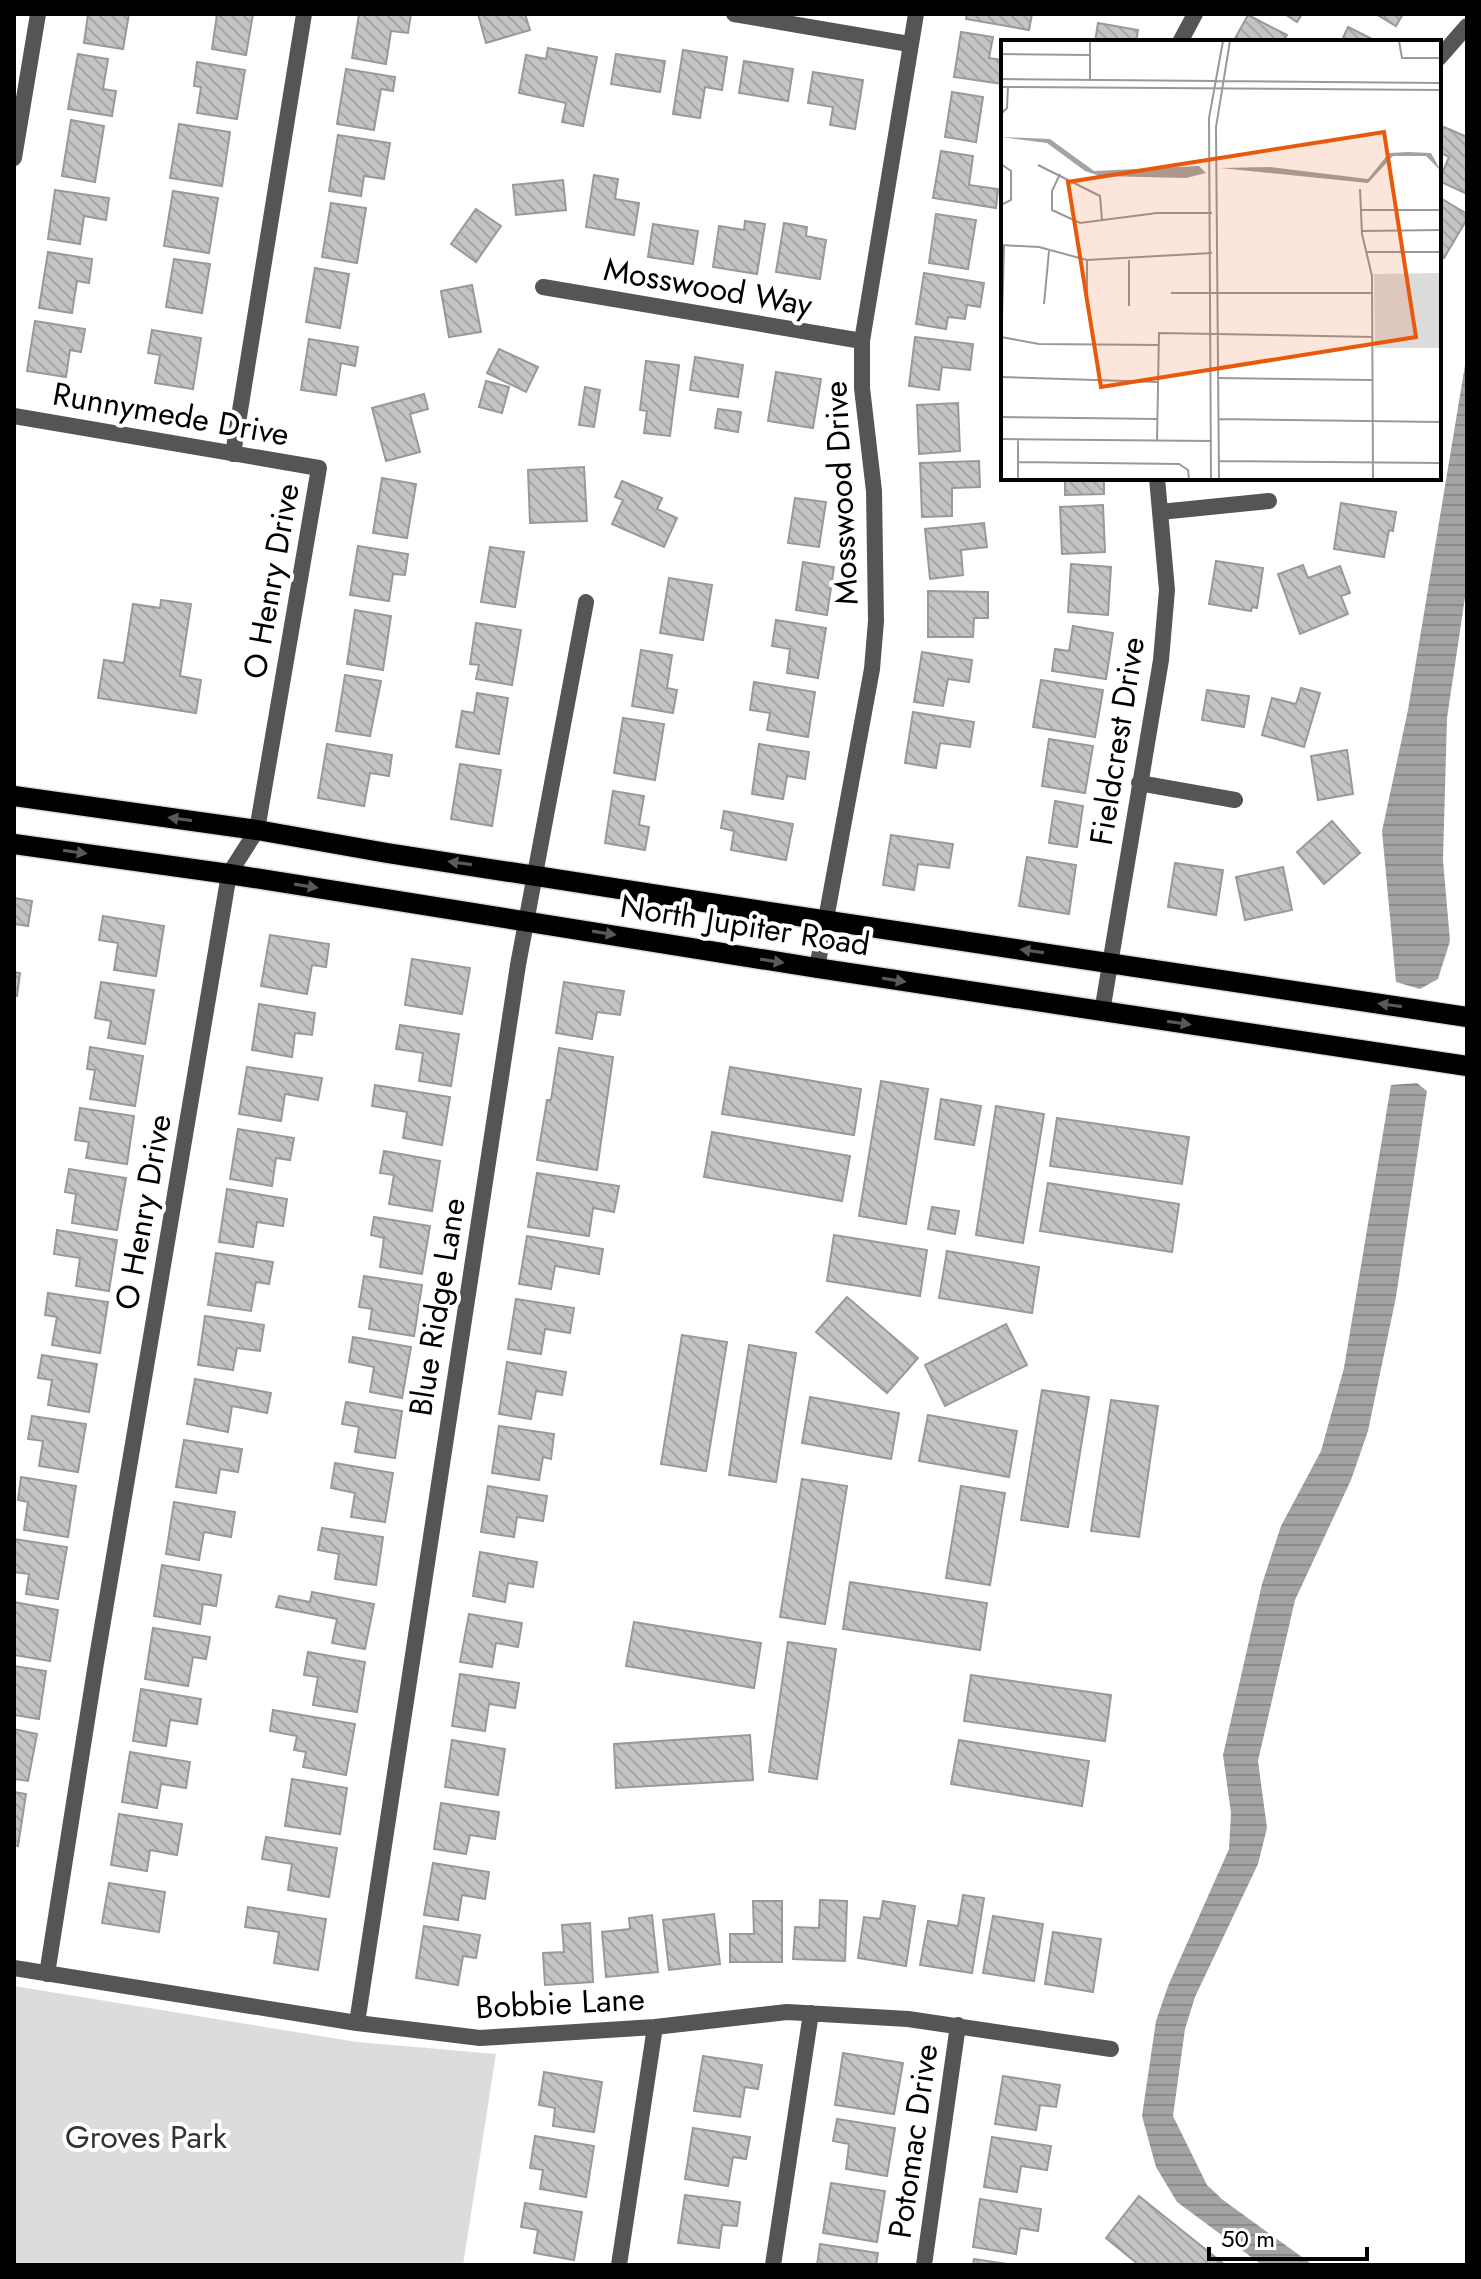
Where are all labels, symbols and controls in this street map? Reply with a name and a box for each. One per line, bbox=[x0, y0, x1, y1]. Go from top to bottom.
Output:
inset map bbox=[1001, 40, 1441, 480]
street label: Mosswood Way bbox=[600, 246, 817, 328]
street label: Runnymede Drive bbox=[49, 371, 293, 457]
street label: Mosswood Drive bbox=[812, 380, 870, 606]
street label: O Henry Drive bbox=[231, 480, 311, 682]
street label: Fieldcrest Drive bbox=[1078, 634, 1156, 848]
one-way arrow bbox=[167, 812, 192, 825]
one-way arrow bbox=[62, 846, 87, 859]
one-way arrow bbox=[447, 856, 472, 869]
one-way arrow bbox=[294, 880, 319, 893]
street label: North Jupiter Road bbox=[617, 883, 873, 967]
one-way arrow bbox=[592, 927, 617, 940]
one-way arrow bbox=[1019, 944, 1044, 957]
one-way arrow bbox=[760, 955, 785, 967]
one-way arrow bbox=[882, 974, 907, 987]
one-way arrow bbox=[1377, 998, 1402, 1011]
one-way arrow bbox=[1167, 1017, 1192, 1030]
street label: O Henry Drive bbox=[103, 1111, 183, 1313]
street label: Blue Ridge Lane bbox=[397, 1195, 477, 1419]
street label: Bobbie Lane bbox=[474, 1976, 646, 2030]
street label: Potomac Drive bbox=[877, 2041, 949, 2241]
park label: Groves Park bbox=[65, 2114, 228, 2160]
scale bar bbox=[1209, 2211, 1367, 2261]
text: 50 m bbox=[1221, 2221, 1275, 2256]

